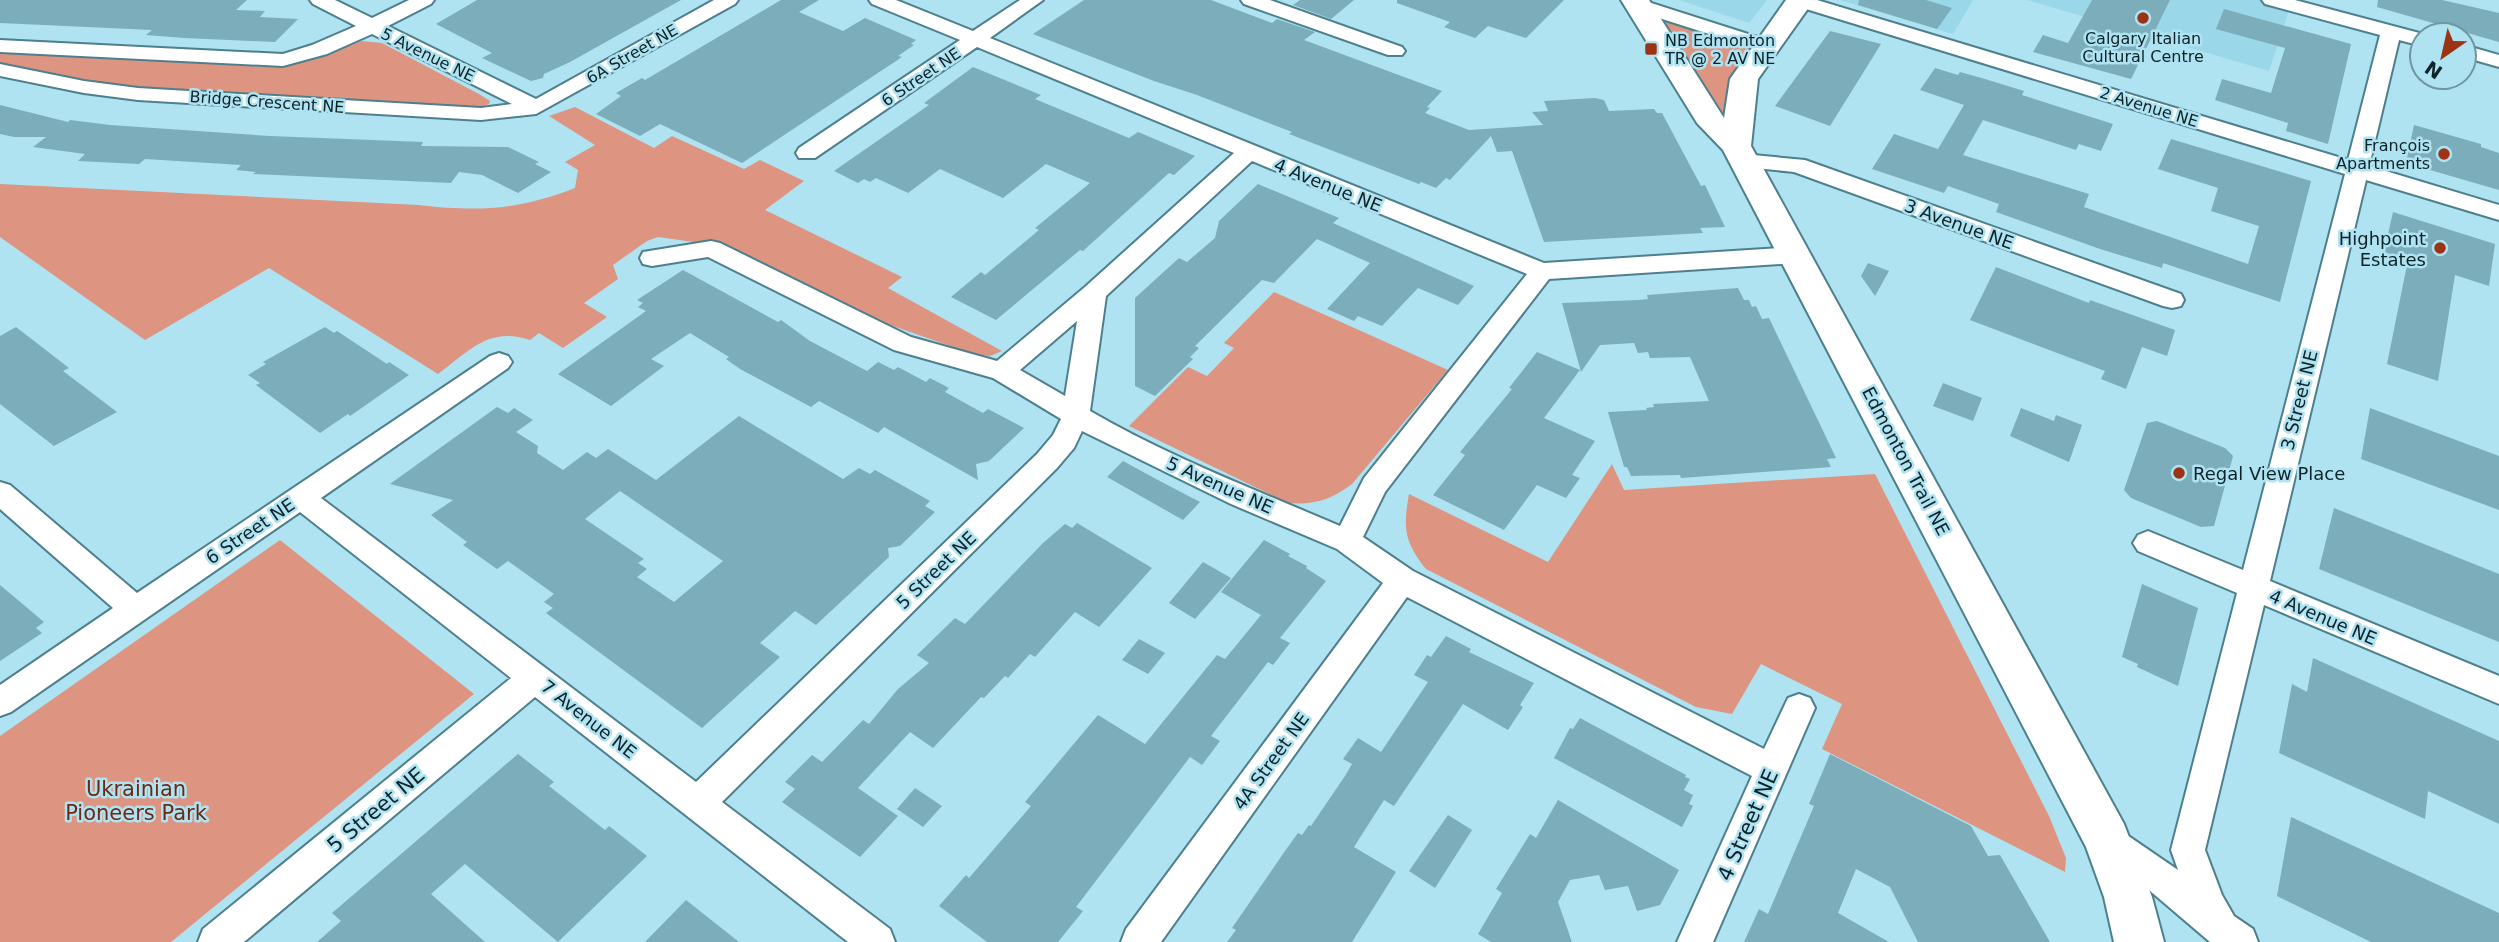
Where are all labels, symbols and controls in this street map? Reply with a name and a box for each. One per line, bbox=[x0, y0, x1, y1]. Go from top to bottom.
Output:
marker: Calgary Italian Cultural Centre bbox=[2135, 10, 2151, 26]
street label: 6A Street NE bbox=[583, 20, 681, 88]
north arrow bbox=[2408, 21, 2478, 91]
street label: 5 Avenue NE bbox=[378, 24, 478, 86]
place label: Calgary Italian Cultural Centre bbox=[2082, 29, 2204, 66]
place label: NB Edmonton TR @ 2 AV NE bbox=[1664, 31, 1775, 68]
marker: NB Edmonton TR @ 2 AV NE bbox=[1643, 41, 1659, 57]
street label: 6 Street NE bbox=[878, 44, 964, 110]
text: N bbox=[2421, 57, 2446, 84]
street label: 2 Avenue NE bbox=[2098, 83, 2200, 131]
street label: Bridge Crescent NE bbox=[189, 87, 345, 117]
place label: François Apartments bbox=[2336, 136, 2430, 173]
marker: François Apartments bbox=[2436, 146, 2452, 162]
street label: 4 Avenue NE bbox=[1271, 154, 1385, 216]
street label: 3 Avenue NE bbox=[1902, 195, 2016, 253]
place label: Highpoint Estates bbox=[2339, 228, 2426, 270]
marker: Highpoint Estates bbox=[2432, 240, 2448, 256]
street label: 3 Street NE bbox=[2276, 348, 2322, 452]
street label: Edmonton Trail NE bbox=[1858, 383, 1954, 539]
street label: 5 Avenue NE bbox=[1163, 452, 1277, 518]
place label: Regal View Place bbox=[2193, 463, 2345, 484]
marker: Regal View Place bbox=[2171, 465, 2187, 481]
street label: 6 Street NE bbox=[202, 494, 298, 568]
street label: 5 Street NE bbox=[892, 527, 980, 613]
street label: 4 Avenue NE bbox=[2266, 585, 2380, 649]
street label: 7 Avenue NE bbox=[537, 675, 641, 763]
street label: 4A Street NE bbox=[1229, 708, 1313, 814]
street label: 5 Street NE bbox=[323, 762, 429, 858]
street label: 4 Street NE bbox=[1713, 766, 1783, 884]
park label: Ukrainian Pioneers Park bbox=[65, 777, 208, 825]

